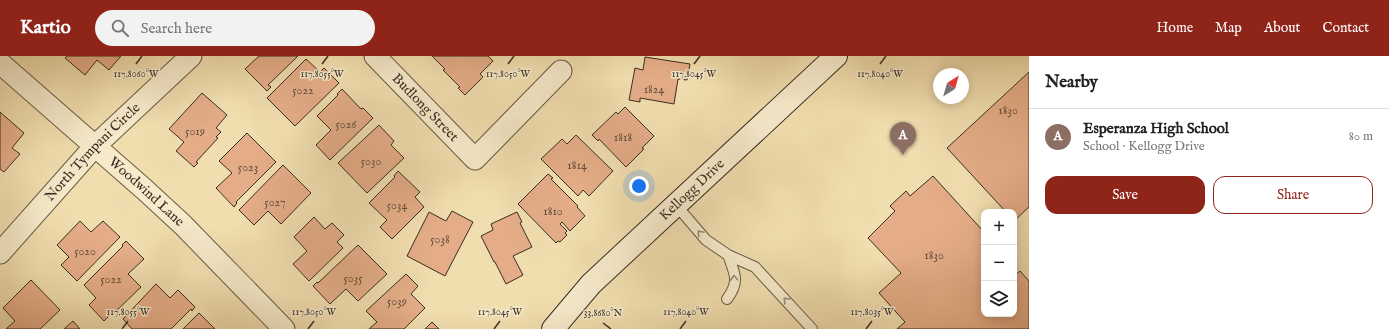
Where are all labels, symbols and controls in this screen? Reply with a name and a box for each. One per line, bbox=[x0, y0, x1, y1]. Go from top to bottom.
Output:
search box bbox=[95, 10, 375, 46]
text: Kartio bbox=[20, 16, 71, 40]
icon: search bbox=[109, 17, 131, 39]
text: Search here bbox=[141, 19, 212, 38]
text: Home bbox=[1157, 19, 1193, 37]
text: Map bbox=[1215, 19, 1242, 37]
text: About bbox=[1264, 19, 1300, 37]
text: Contact bbox=[1322, 19, 1369, 37]
text: 117.8060°W bbox=[114, 68, 159, 81]
text: 117.8055°W bbox=[300, 68, 344, 81]
text: 117.8050°W bbox=[486, 68, 531, 81]
text: 117.8045°W bbox=[672, 68, 717, 81]
text: 117.8040°W bbox=[857, 68, 903, 81]
north arrow bbox=[933, 68, 969, 104]
street label: Budlong Street bbox=[388, 70, 462, 146]
text: Nearby bbox=[1045, 72, 1098, 93]
house number: 1824 bbox=[644, 82, 664, 97]
house number: 5022 bbox=[292, 83, 314, 98]
street label: North Tympani Circle bbox=[41, 99, 145, 205]
house number: 1830 bbox=[998, 103, 1018, 118]
house number: 5026 bbox=[336, 117, 357, 132]
text: Esperanza High School bbox=[1083, 119, 1229, 138]
pin: A bbox=[890, 122, 916, 155]
house number: 5019 bbox=[185, 124, 205, 139]
text: A bbox=[1054, 128, 1062, 145]
text: 80 m bbox=[1349, 128, 1373, 145]
house number: 1818 bbox=[614, 130, 632, 145]
text: School · Kellogg Drive bbox=[1083, 138, 1205, 155]
street label: Woodwind Lane bbox=[105, 153, 188, 231]
house number: 5030 bbox=[361, 154, 381, 169]
street label: Kellogg Drive bbox=[656, 155, 729, 225]
house number: 1814 bbox=[567, 158, 587, 173]
house number: 5023 bbox=[238, 160, 258, 175]
your location bbox=[629, 176, 649, 196]
button: Save bbox=[1045, 176, 1205, 214]
button: Share bbox=[1213, 176, 1373, 214]
house number: 5027 bbox=[264, 195, 286, 210]
house number: 5034 bbox=[387, 198, 407, 213]
house number: 1810 bbox=[543, 204, 563, 219]
map controls bbox=[981, 209, 1017, 317]
button: + bbox=[981, 209, 1017, 245]
one-way arrow bbox=[698, 230, 705, 237]
house number: 5038 bbox=[430, 232, 450, 247]
house number: 5020 bbox=[74, 244, 96, 259]
button: − bbox=[981, 245, 1017, 281]
house number: 1830 bbox=[924, 248, 944, 263]
house number: 5035 bbox=[343, 271, 363, 286]
house number: 5022 bbox=[100, 272, 122, 287]
one-way arrow bbox=[730, 275, 738, 281]
button: layers bbox=[981, 281, 1017, 317]
house number: 5039 bbox=[387, 294, 407, 309]
one-way arrow bbox=[783, 297, 791, 305]
text: 117.8055°W bbox=[106, 306, 150, 319]
text: 117.8050°W bbox=[292, 306, 337, 319]
text: 117.8045°W bbox=[478, 306, 523, 319]
text: 117.8040°W bbox=[663, 306, 709, 319]
text: 117.8035°W bbox=[850, 306, 894, 319]
text: 33.8680°N bbox=[584, 307, 623, 320]

